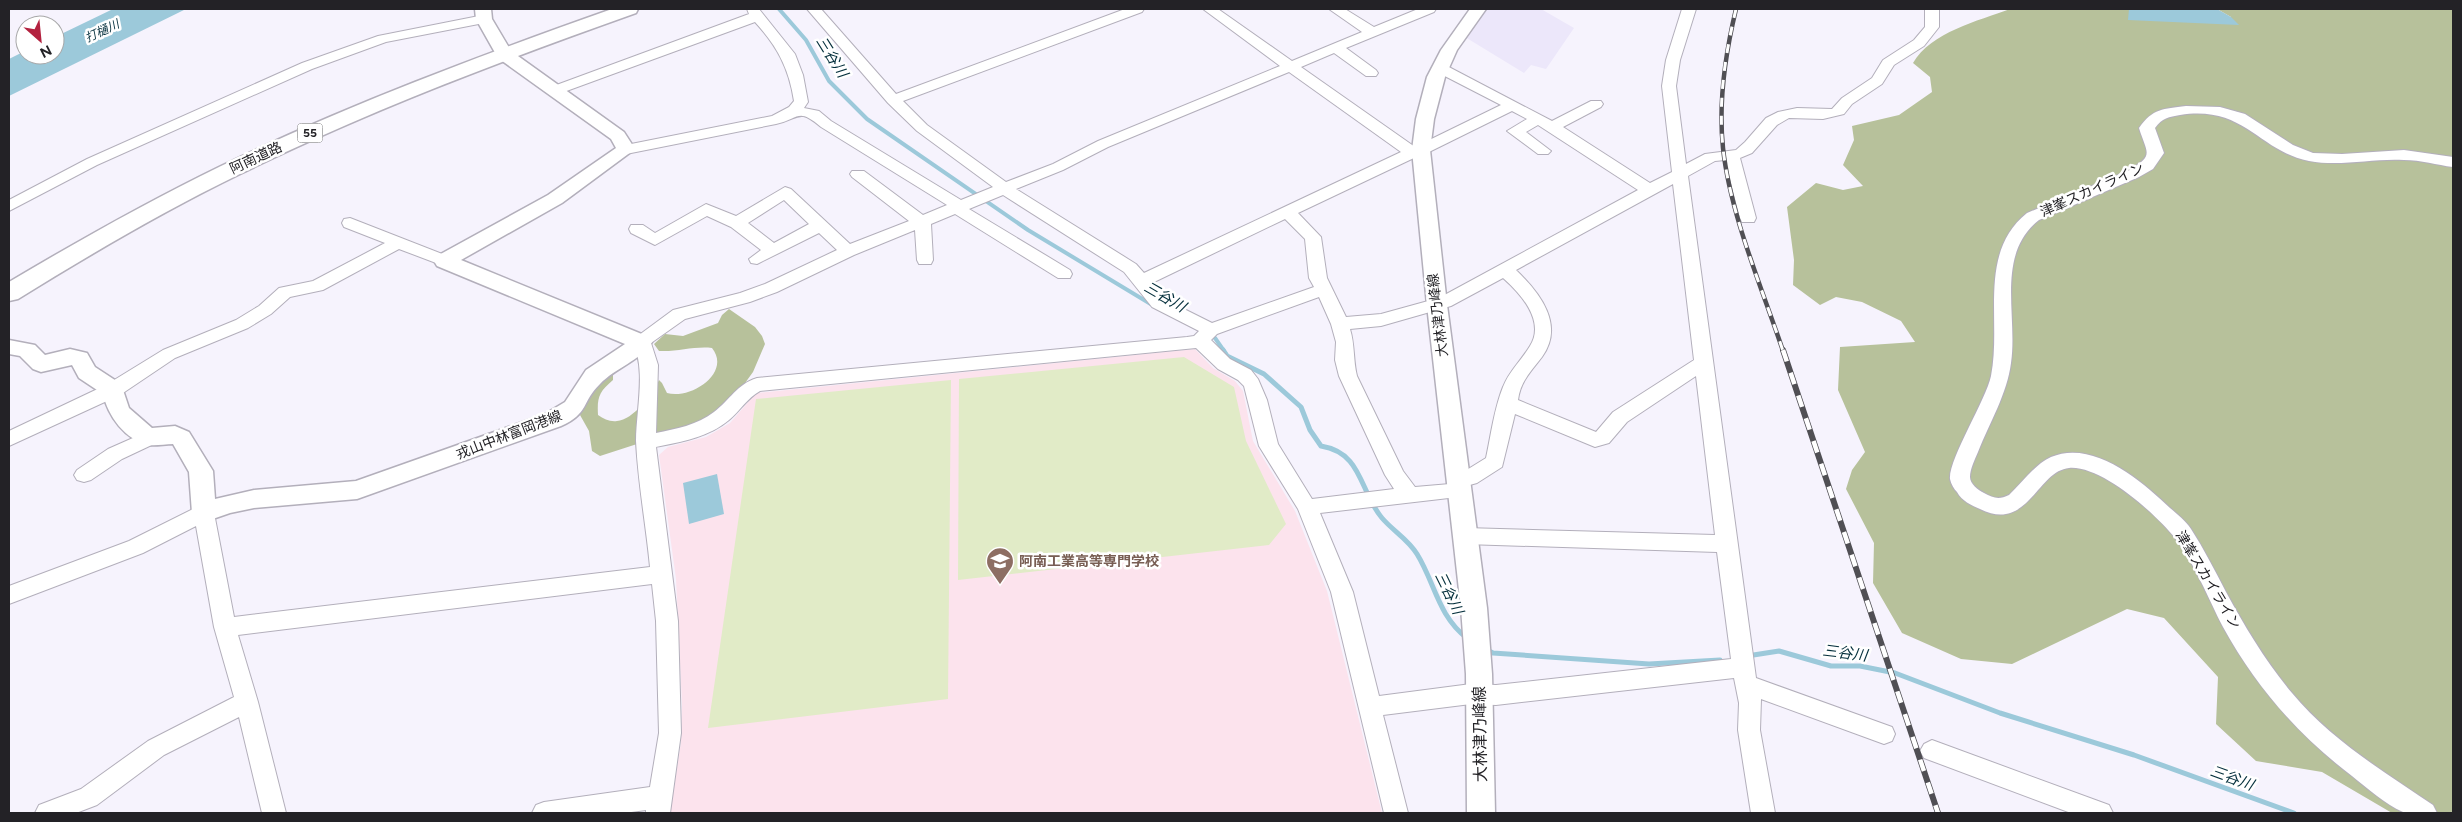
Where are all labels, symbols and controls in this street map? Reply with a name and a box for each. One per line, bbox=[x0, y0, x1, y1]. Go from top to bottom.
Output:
north arrow bbox=[15, 15, 65, 65]
water label: 打樋川 bbox=[83, 16, 123, 45]
water label: 三谷川 bbox=[812, 33, 853, 83]
text: N bbox=[37, 41, 54, 61]
road number: 55 bbox=[298, 124, 322, 142]
street label: 阿南道路 bbox=[227, 138, 285, 178]
street label: 津峯スカイライン bbox=[2037, 159, 2147, 221]
street label: 大林津乃峰線 bbox=[1424, 272, 1452, 358]
water label: 三谷川 bbox=[1141, 278, 1191, 317]
street label: 戎山中林富岡港線 bbox=[454, 407, 564, 463]
street label: 津峯スカイライン bbox=[2172, 528, 2244, 632]
school or university icon: 阿南工業高等専門学校 bbox=[985, 546, 1015, 585]
place label: 阿南工業高等専門学校 bbox=[1019, 553, 1159, 570]
water label: 三谷川 bbox=[1431, 569, 1468, 619]
water label: 三谷川 bbox=[1822, 641, 1870, 665]
street label: 大林津乃峰線 bbox=[1470, 686, 1490, 782]
water label: 三谷川 bbox=[2208, 762, 2258, 795]

